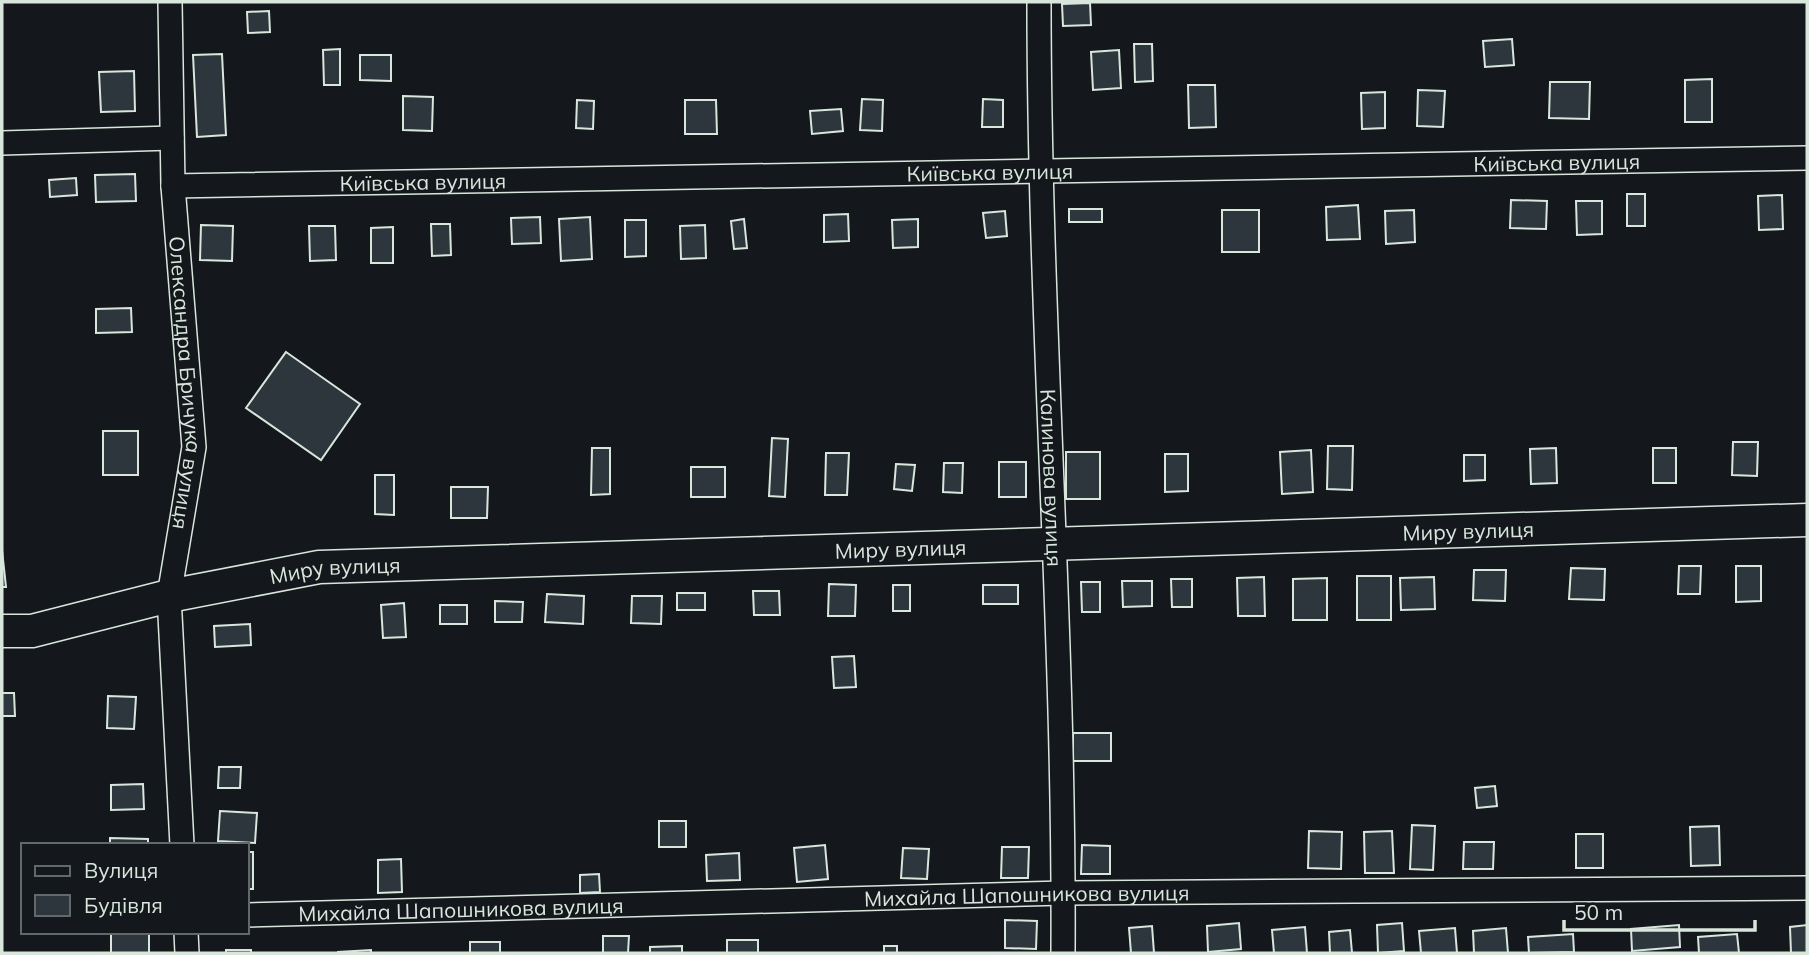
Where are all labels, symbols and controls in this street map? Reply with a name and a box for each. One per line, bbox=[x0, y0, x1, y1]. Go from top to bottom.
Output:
street label: Київська вулиця bbox=[1473, 148, 1640, 177]
street label: Київська вулиця bbox=[906, 158, 1073, 186]
street label: Київська вулиця bbox=[339, 167, 507, 196]
street label: Олександра Бричука вулиця bbox=[164, 235, 208, 532]
street label: Калинова вулиця bbox=[1035, 388, 1068, 567]
street label: Миру вулиця bbox=[1402, 516, 1534, 546]
street label: Миру вулиця bbox=[834, 534, 967, 564]
street label: Миру вулиця bbox=[267, 551, 401, 589]
legend bbox=[21, 843, 248, 934]
text: Вулиця bbox=[84, 857, 158, 883]
street label: Михайла Шапошникова вулиця bbox=[864, 879, 1190, 911]
scale bar bbox=[1564, 888, 1755, 932]
text: Будівля bbox=[84, 892, 163, 918]
street label: Михайла Шапошникова вулиця bbox=[298, 892, 624, 927]
text: 50 m bbox=[1574, 899, 1623, 925]

